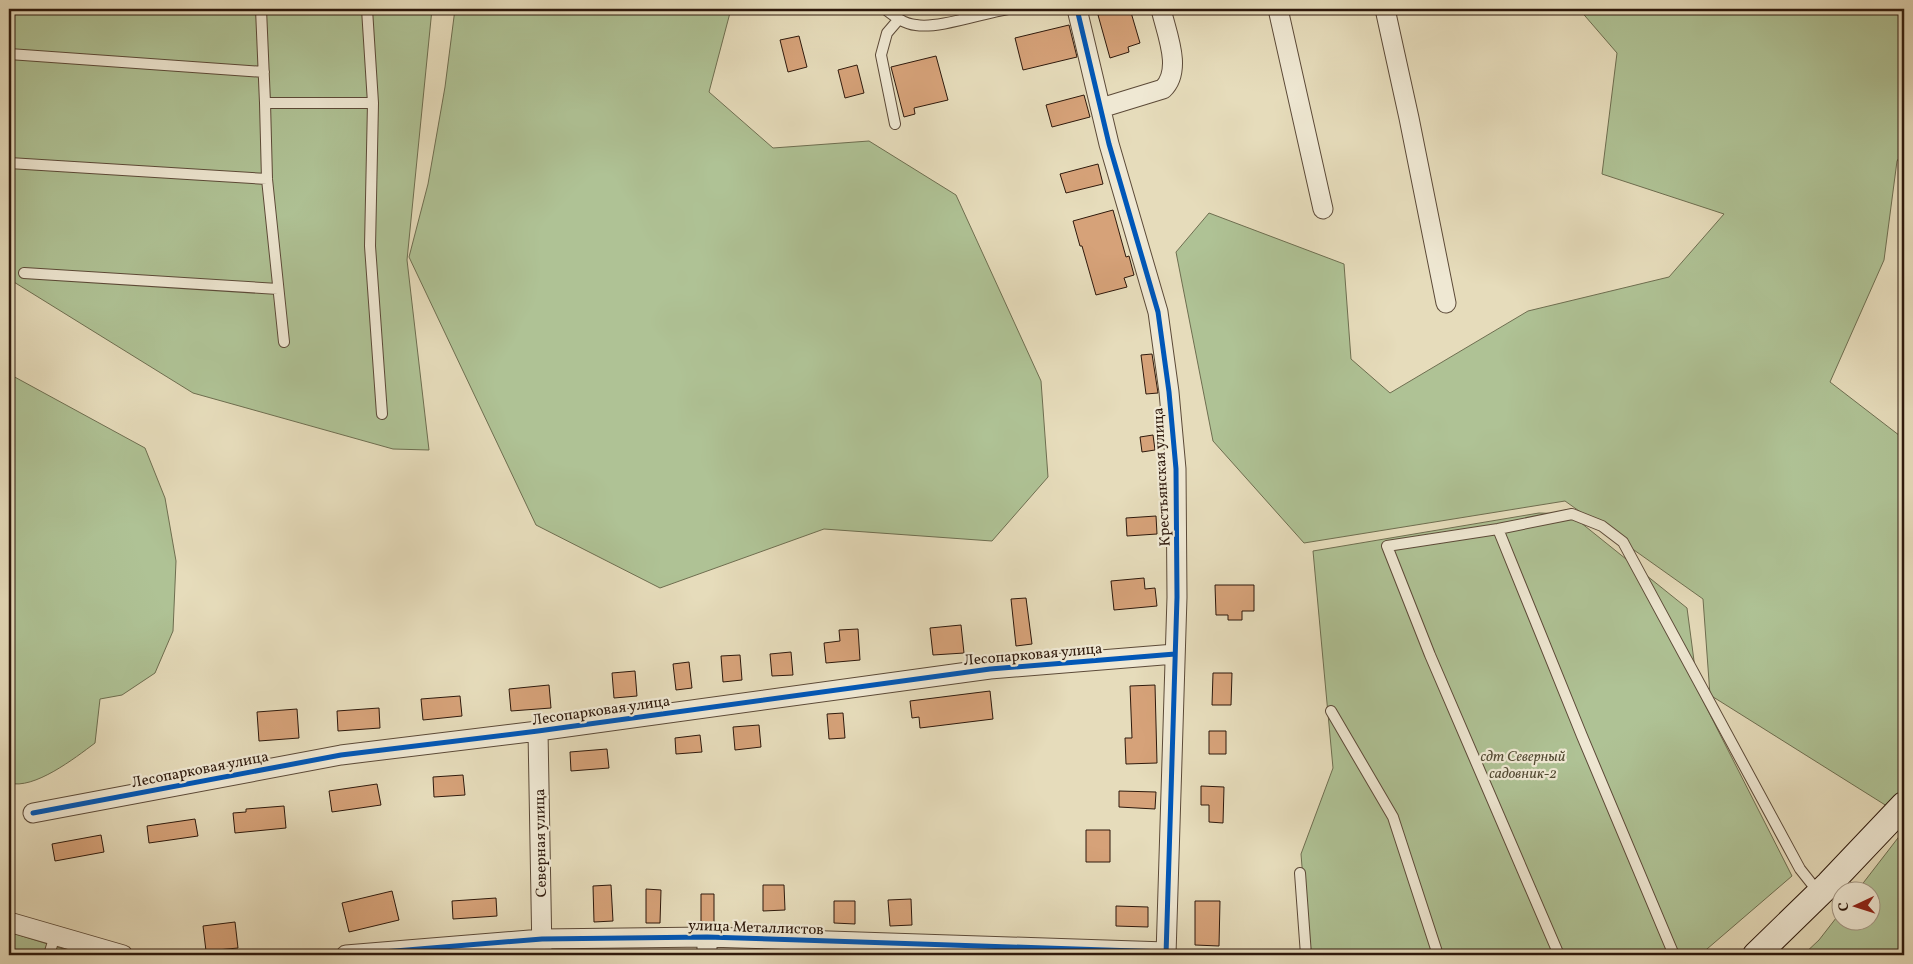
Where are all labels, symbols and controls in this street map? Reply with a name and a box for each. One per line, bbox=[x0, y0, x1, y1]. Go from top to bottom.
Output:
street label: Крестьянская улица bbox=[1148, 407, 1177, 547]
street label: Лесопарковая улица bbox=[963, 639, 1103, 672]
street label: Лесопарковая улица bbox=[531, 691, 672, 732]
street label: Лесопарковая улица bbox=[130, 747, 271, 794]
park label: сдт Северный садовник-2 bbox=[1481, 747, 1566, 785]
street label: Северная улица bbox=[530, 788, 553, 898]
north arrow bbox=[1830, 882, 1880, 932]
text: С bbox=[1835, 902, 1854, 912]
street label: улица Металлистов bbox=[688, 916, 824, 941]

